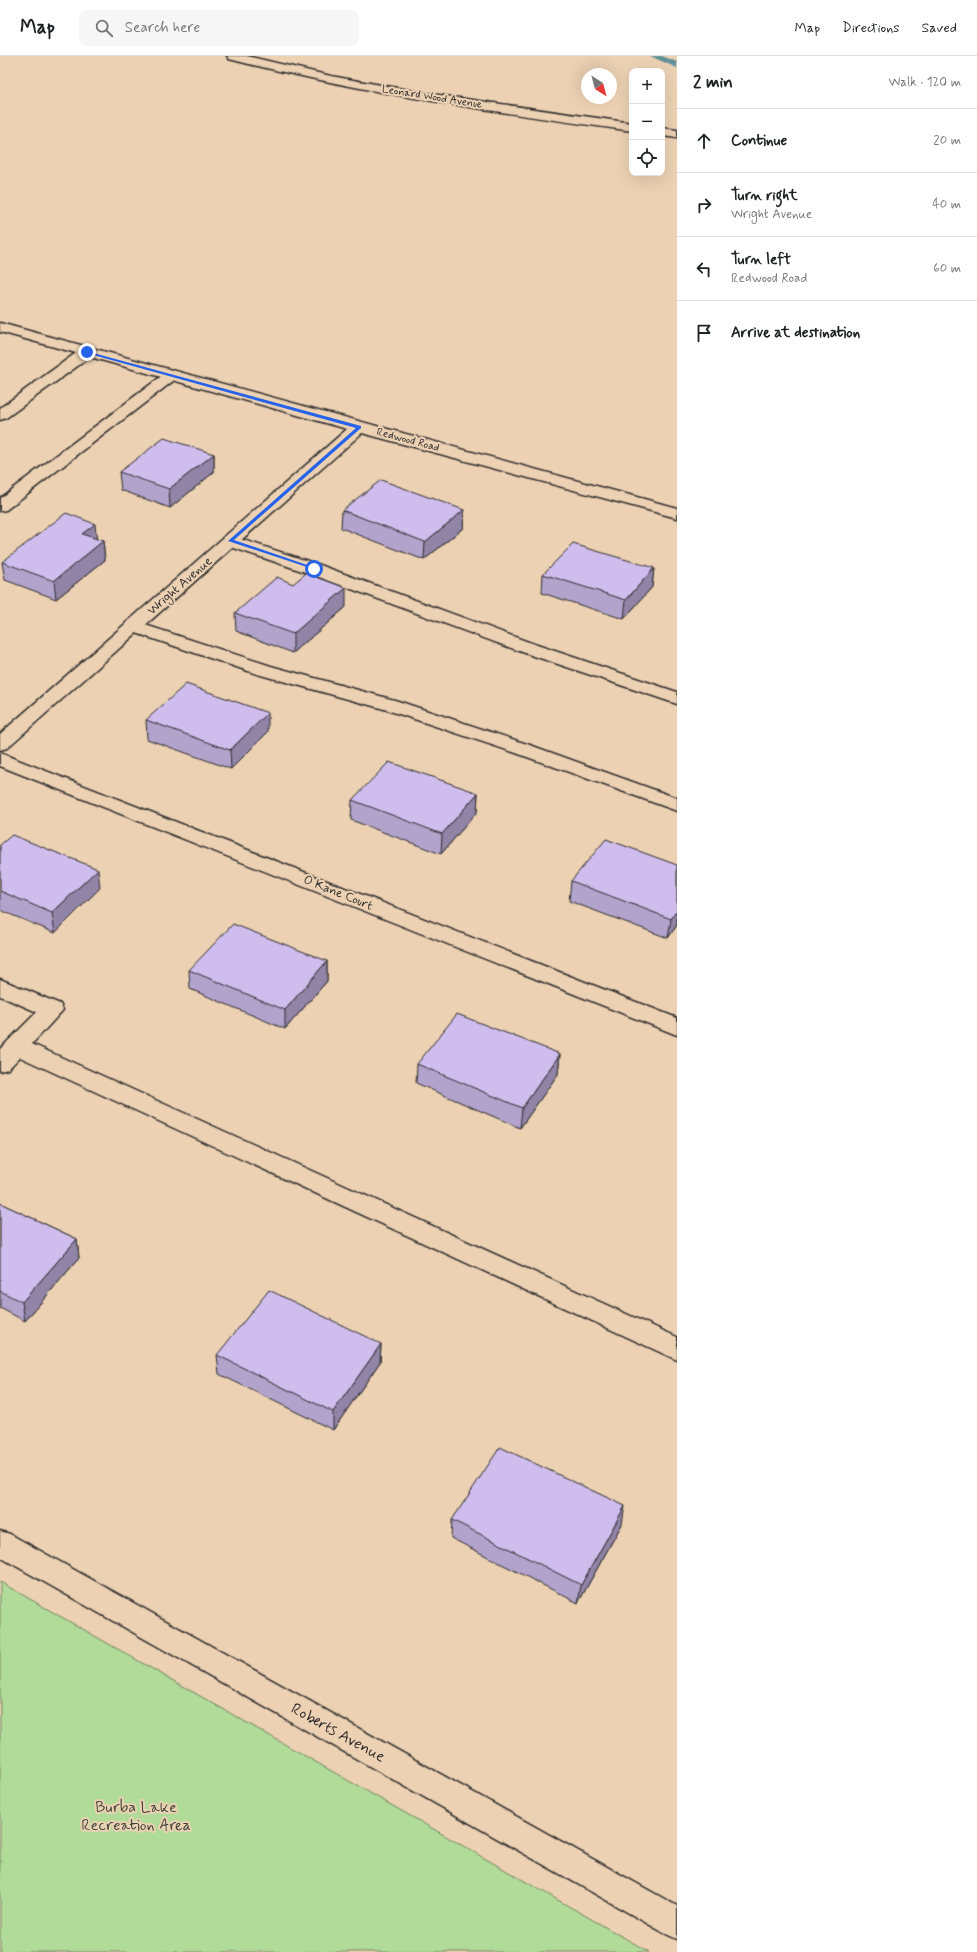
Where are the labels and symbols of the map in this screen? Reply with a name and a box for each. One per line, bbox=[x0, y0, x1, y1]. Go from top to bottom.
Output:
north arrow bbox=[581, 68, 617, 104]
street label: Leonard Wood Avenue bbox=[381, 82, 483, 112]
route end bbox=[78, 343, 96, 361]
street label: Redwood Road bbox=[375, 425, 441, 455]
street label: Wright Avenue bbox=[144, 553, 217, 620]
route start bbox=[305, 560, 323, 578]
street label: O Kane Court bbox=[301, 871, 375, 915]
street label: Roberts Avenue bbox=[287, 1698, 389, 1768]
park label: Burba Lake Recreation Area bbox=[81, 1797, 191, 1836]

